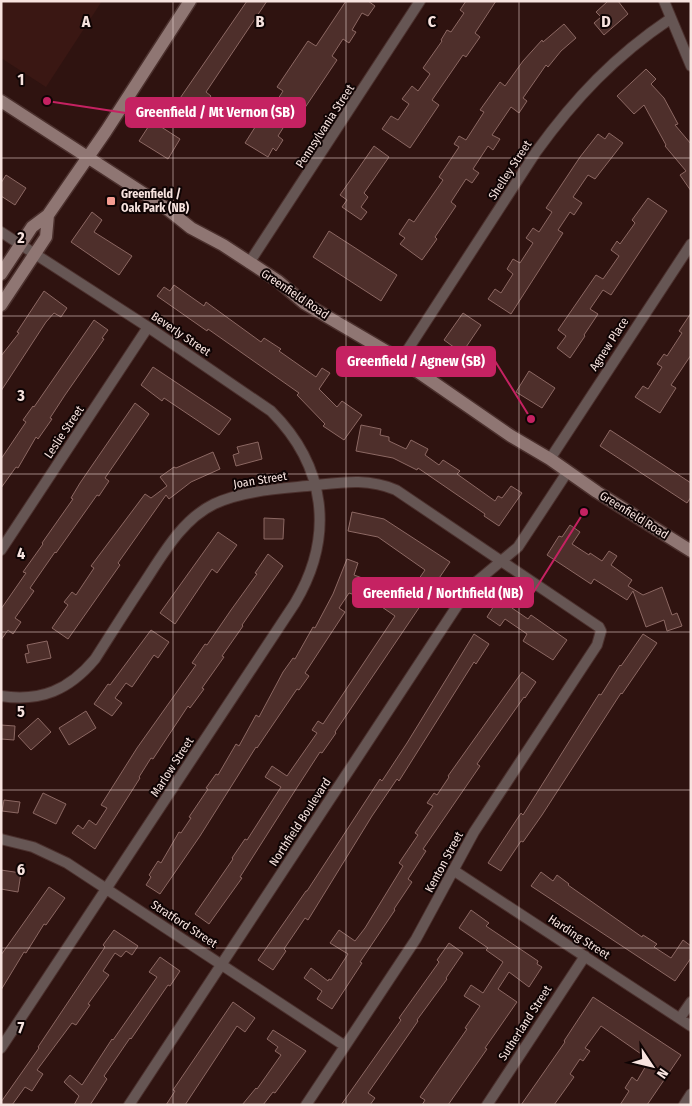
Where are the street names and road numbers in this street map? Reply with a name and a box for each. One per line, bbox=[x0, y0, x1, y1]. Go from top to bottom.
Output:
street label: Pennsylvania Street bbox=[293, 82, 357, 170]
street label: Shelley Street bbox=[486, 138, 534, 202]
street label: Greenfield Road bbox=[259, 266, 331, 322]
street label: Beverly Street bbox=[149, 309, 213, 359]
street label: Agnew Place bbox=[587, 315, 631, 373]
street label: Leslie Street bbox=[41, 403, 87, 461]
street label: Joan Street bbox=[232, 469, 288, 491]
street label: Greenfield Road bbox=[597, 488, 671, 542]
street label: Marlow Street bbox=[148, 735, 196, 799]
street label: Northfield Boulevard bbox=[266, 775, 334, 869]
street label: Kenton Street bbox=[422, 829, 466, 895]
street label: Stratford Street bbox=[148, 897, 220, 951]
street label: Harding Street bbox=[546, 912, 613, 962]
street label: Sutherland Street bbox=[496, 983, 555, 1063]

